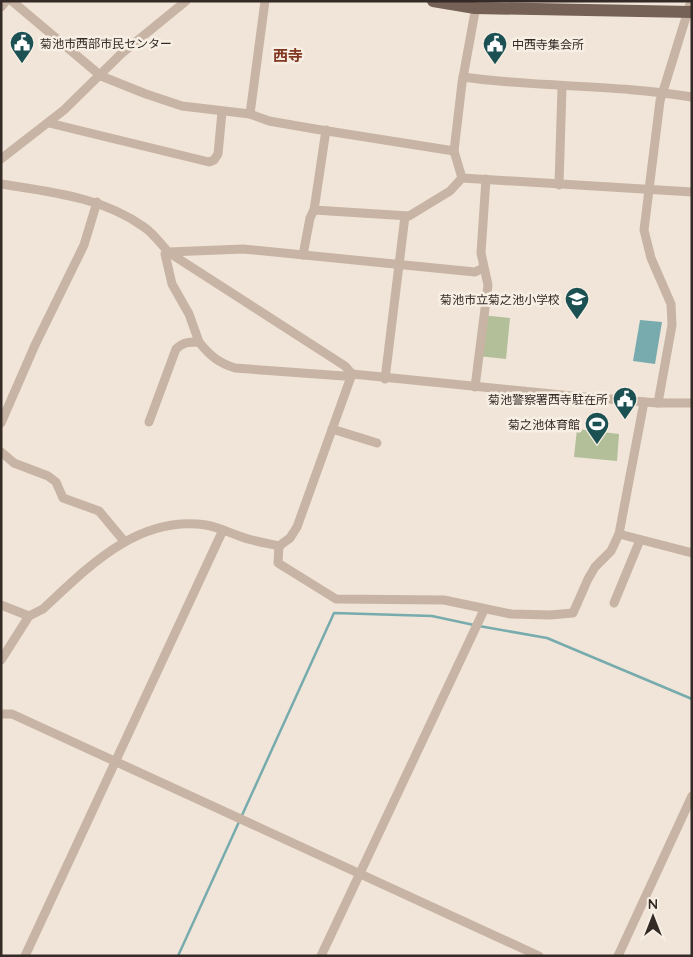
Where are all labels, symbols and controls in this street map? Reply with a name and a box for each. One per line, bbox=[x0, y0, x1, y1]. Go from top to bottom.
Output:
public building icon: 菊池市西部市民センター bbox=[9, 30, 35, 64]
public building icon: 中西寺集会所 bbox=[482, 31, 508, 65]
place label: 菊池市西部市民センター bbox=[40, 36, 172, 51]
place label: 中西寺集会所 bbox=[512, 37, 584, 52]
district label: 西寺 bbox=[273, 46, 303, 65]
school or university icon: 菊池市立菊之池小学校 bbox=[564, 286, 590, 320]
place label: 菊池市立菊之池小学校 bbox=[440, 292, 560, 307]
public building icon: 菊池警察署西寺駐在所 bbox=[612, 386, 638, 420]
place label: 菊池警察署西寺駐在所 bbox=[488, 392, 608, 407]
sports icon: 菊之池体育館 bbox=[584, 411, 610, 445]
place label: 菊之池体育館 bbox=[508, 417, 580, 432]
north arrow bbox=[628, 892, 678, 942]
text: N bbox=[648, 895, 658, 913]

